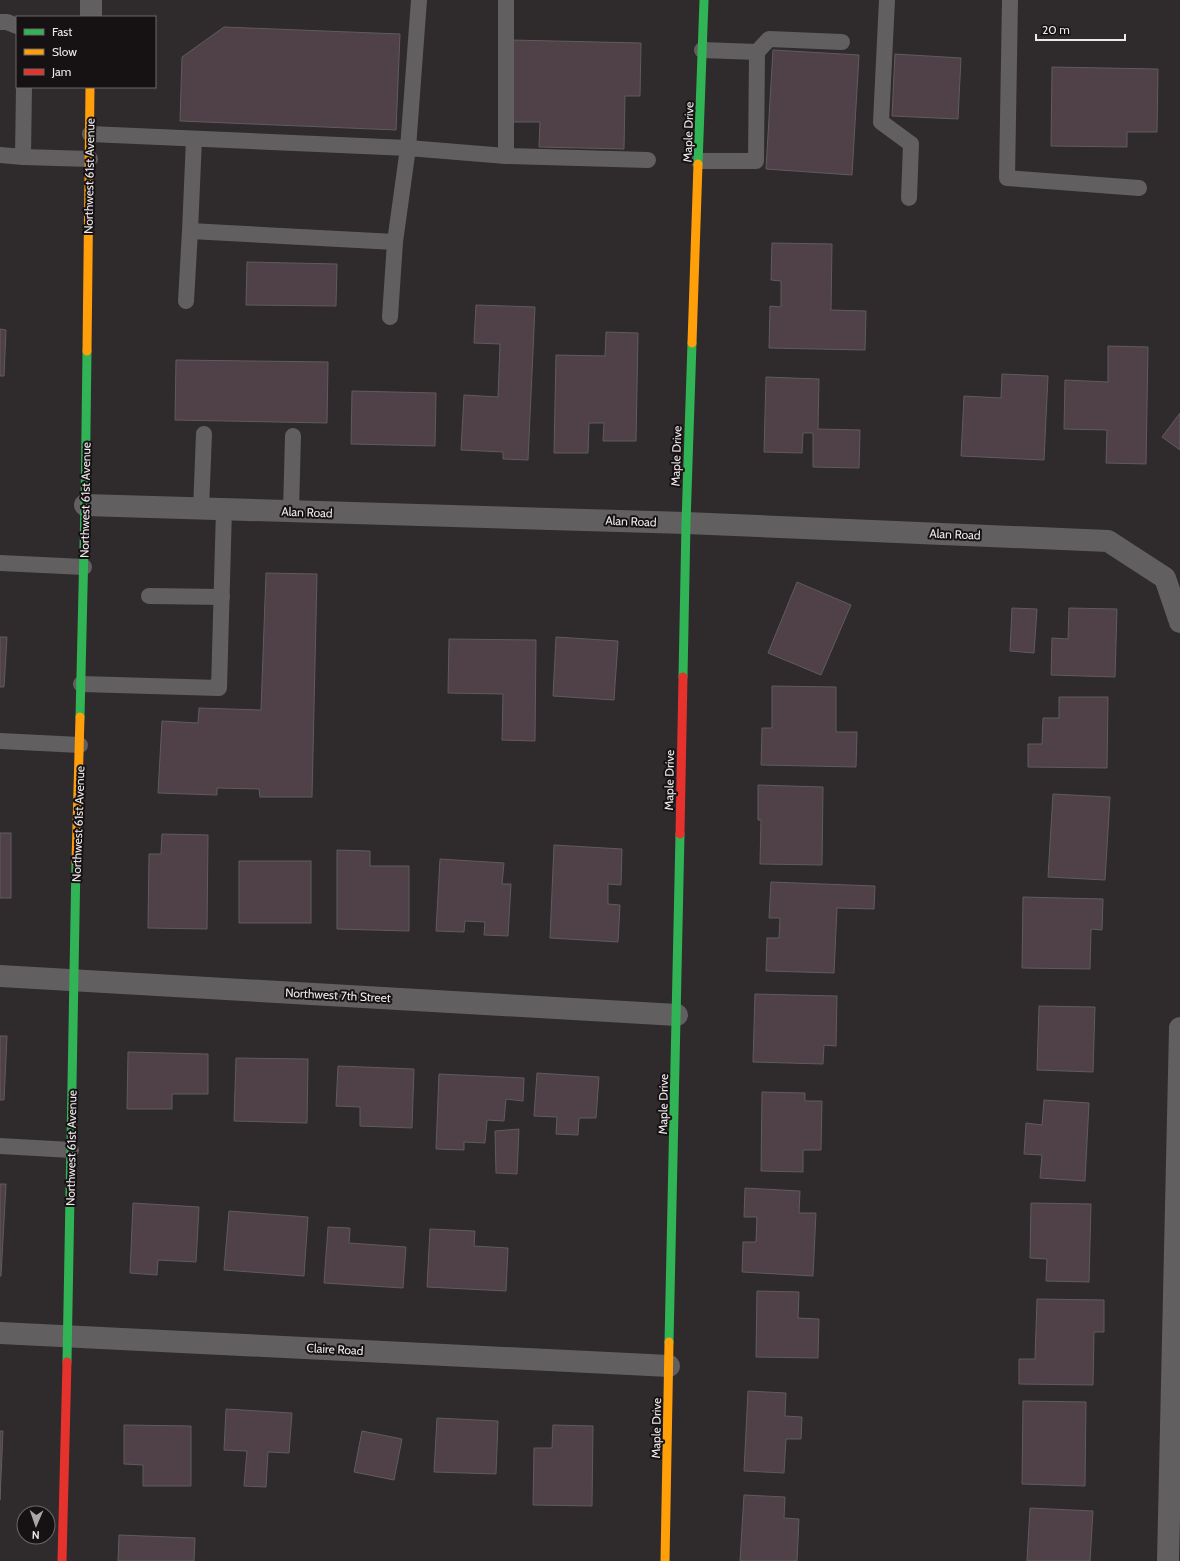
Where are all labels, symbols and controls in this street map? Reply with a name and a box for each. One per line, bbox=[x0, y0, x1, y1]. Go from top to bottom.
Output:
legend bbox=[16, 16, 156, 88]
scale bar bbox=[1036, 16, 1125, 42]
text: 20 m bbox=[1042, 22, 1070, 37]
text: Fast bbox=[52, 24, 72, 39]
text: Slow bbox=[52, 44, 77, 59]
text: Jam bbox=[51, 64, 71, 79]
street label: Maple Drive bbox=[679, 101, 697, 163]
street label: Northwest 61st Avenue bbox=[80, 118, 98, 234]
street label: Maple Drive bbox=[667, 425, 685, 487]
street label: Northwest 61st Avenue bbox=[76, 442, 94, 558]
street label: Alan Road bbox=[281, 504, 333, 520]
street label: Alan Road bbox=[605, 513, 657, 529]
street label: Alan Road bbox=[929, 526, 981, 542]
street label: Maple Drive bbox=[661, 750, 677, 810]
street label: Northwest 61st Avenue bbox=[68, 766, 88, 882]
street label: Northwest 7th Street bbox=[285, 985, 391, 1005]
street label: Maple Drive bbox=[655, 1074, 671, 1134]
street label: Northwest 61st Avenue bbox=[62, 1090, 80, 1206]
street label: Claire Road bbox=[306, 1340, 364, 1358]
street label: Maple Drive bbox=[648, 1398, 664, 1458]
north arrow bbox=[16, 1505, 56, 1545]
text: N bbox=[32, 1528, 40, 1542]

